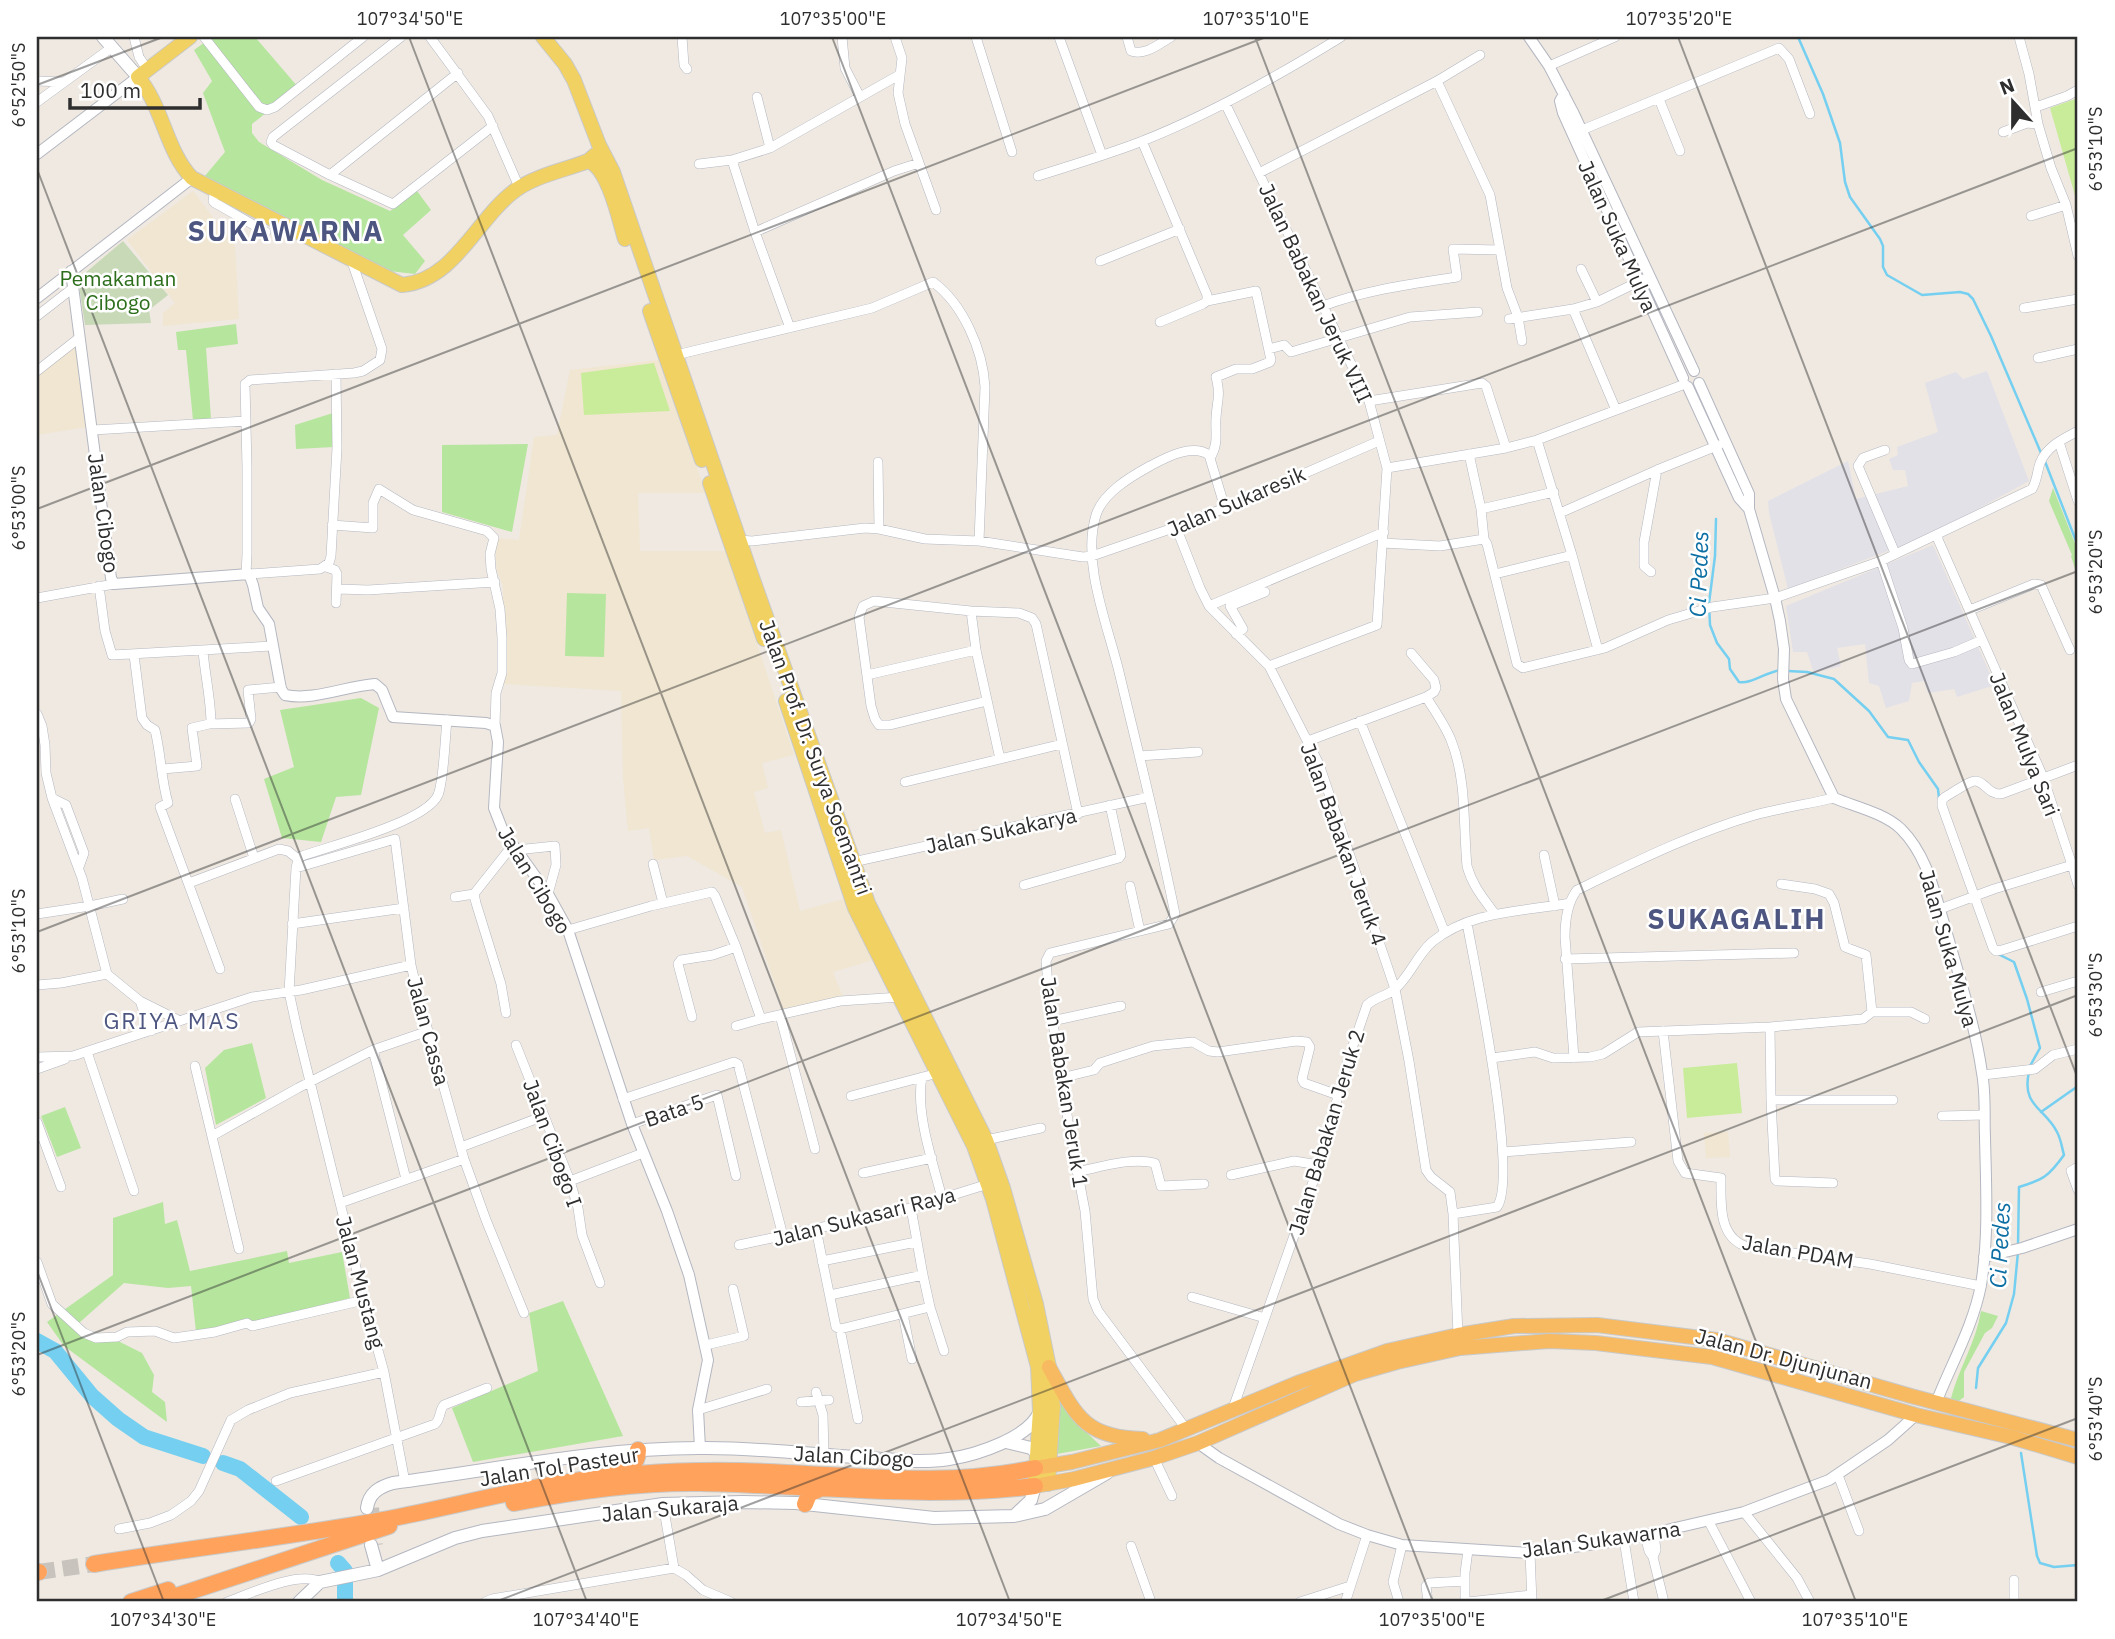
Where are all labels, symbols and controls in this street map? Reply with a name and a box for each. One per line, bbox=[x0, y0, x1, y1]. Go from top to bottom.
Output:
text: 107°34'50"E bbox=[357, 7, 463, 30]
text: 107°35'00"E bbox=[780, 7, 886, 30]
text: 107°35'10"E bbox=[1203, 7, 1309, 30]
text: 107°35'20"E bbox=[1626, 7, 1732, 30]
text: 6°52'50"S bbox=[7, 43, 30, 127]
scale bar bbox=[70, 66, 200, 110]
north arrow bbox=[1979, 66, 2048, 136]
text: N bbox=[1996, 72, 2018, 100]
text: 100 m bbox=[80, 76, 141, 104]
text: 6°53'10"S bbox=[2084, 107, 2107, 191]
street label: Jalan Suka Mulya bbox=[1572, 156, 1664, 316]
street label: Jalan Babakan Jeruk VIII bbox=[1253, 179, 1379, 407]
district label: SUKAWARNA bbox=[188, 212, 384, 249]
park label: Pemakaman Cibogo bbox=[59, 264, 177, 316]
street label: Jalan Cibogo bbox=[82, 451, 126, 575]
street label: Jalan Sukaresik bbox=[1163, 459, 1309, 543]
text: 6°53'00"S bbox=[7, 466, 30, 550]
water label: Ci Pedes bbox=[1682, 530, 1714, 618]
text: 6°53'20"S bbox=[2084, 530, 2107, 614]
street label: Jalan Prof. Dr. Surya Soemantri bbox=[753, 616, 879, 898]
street label: Jalan Mulya Sari bbox=[1983, 668, 2067, 820]
street label: Jalan Babakan Jeruk 4 bbox=[1294, 739, 1394, 949]
street label: Jalan Sukakarya bbox=[923, 800, 1079, 860]
street label: Jalan Cibogo bbox=[492, 821, 578, 939]
street label: Jalan Suka Mulya bbox=[1913, 866, 1985, 1030]
text: 6°53'10"S bbox=[7, 889, 30, 973]
district label: SUKAGALIH bbox=[1647, 900, 1827, 937]
text: 6°53'30"S bbox=[2084, 953, 2107, 1037]
street label: Jalan Cassa bbox=[401, 974, 457, 1088]
street label: Jalan Babakan Jeruk 1 bbox=[1034, 974, 1096, 1190]
district label: GRIYA MAS bbox=[103, 1005, 241, 1035]
street label: Jalan Babakan Jeruk 2 bbox=[1281, 1026, 1371, 1238]
street label: Jalan Cibogo I bbox=[517, 1075, 589, 1211]
street label: Bata 5 bbox=[641, 1087, 707, 1133]
street label: Jalan Sukasari Raya bbox=[770, 1180, 958, 1252]
water label: Ci Pedes bbox=[1982, 1201, 2016, 1289]
street label: Jalan Mustang bbox=[330, 1212, 392, 1352]
street label: Jalan PDAM bbox=[1740, 1227, 1856, 1275]
text: 6°53'20"S bbox=[7, 1312, 30, 1396]
street label: Jalan Dr. Djunjunan bbox=[1692, 1321, 1876, 1395]
text: 6°53'40"S bbox=[2084, 1377, 2107, 1461]
street label: Jalan Cibogo bbox=[793, 1439, 915, 1473]
street label: Jalan Tol Pasteur bbox=[477, 1440, 641, 1492]
street label: Jalan Sukaraja bbox=[600, 1488, 740, 1528]
street label: Jalan Sukawarna bbox=[1520, 1514, 1682, 1564]
text: 107°34'30"E bbox=[110, 1608, 216, 1631]
text: 107°34'40"E bbox=[533, 1608, 639, 1631]
text: 107°34'50"E bbox=[956, 1608, 1062, 1631]
text: 107°35'00"E bbox=[1379, 1608, 1485, 1631]
text: 107°35'10"E bbox=[1802, 1608, 1908, 1631]

